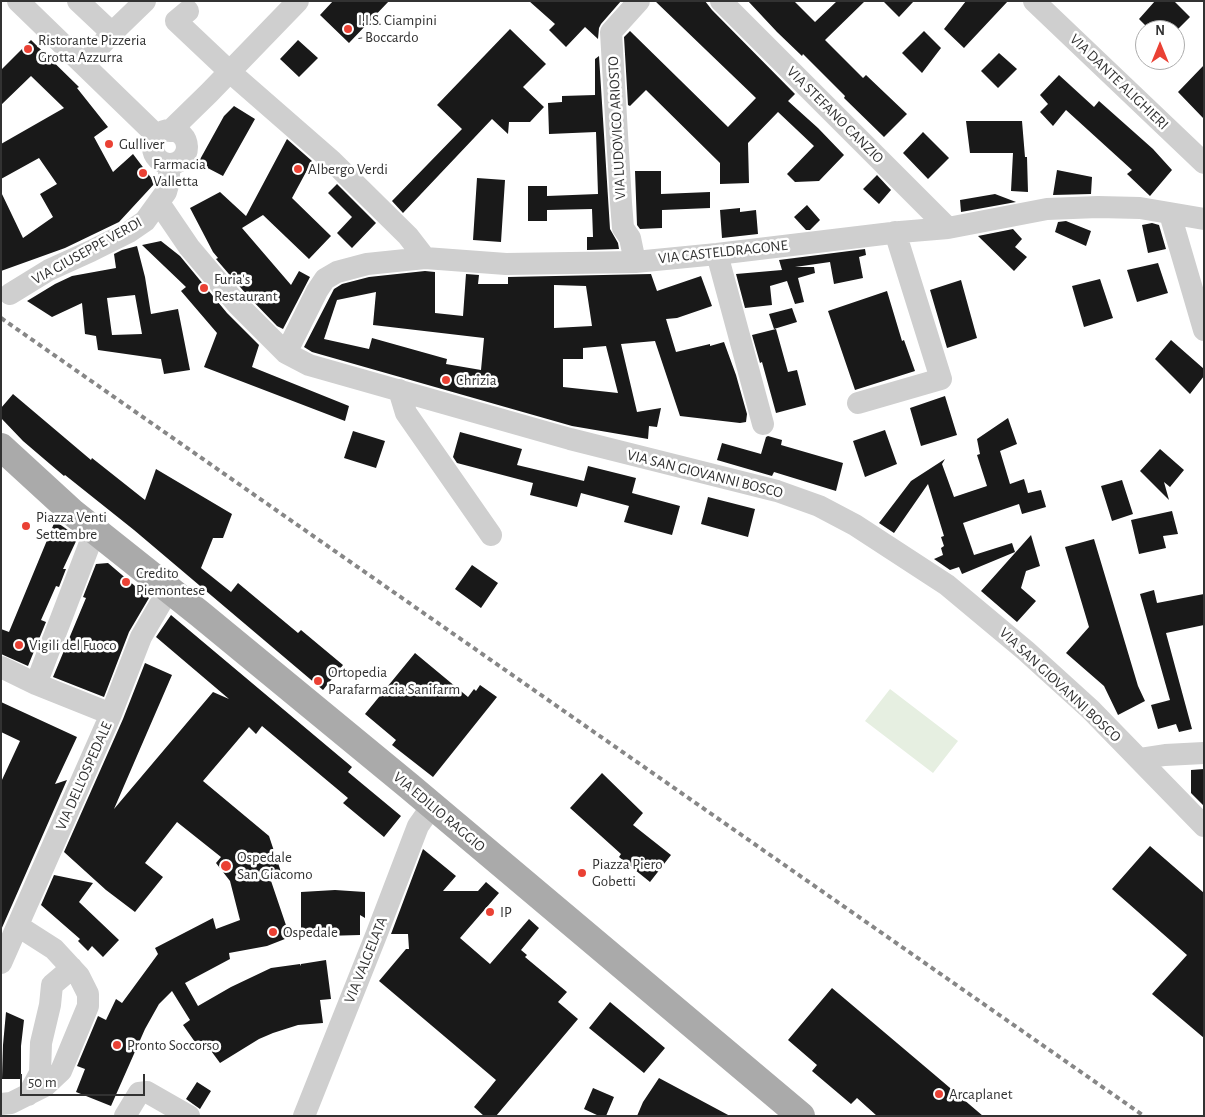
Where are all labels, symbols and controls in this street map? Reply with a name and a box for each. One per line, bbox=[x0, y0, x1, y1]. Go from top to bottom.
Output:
place label: I.I.S. Ciampini - Boccardo bbox=[358, 11, 437, 46]
north arrow bbox=[1135, 20, 1185, 70]
marker: I.I.S. Ciampini - Boccardo bbox=[342, 23, 354, 35]
street label: VIA DANTE ALIGHIERI bbox=[1066, 30, 1172, 134]
place label: Ristorante Pizzeria Grotta Azzurra bbox=[38, 31, 146, 66]
marker: Ristorante Pizzeria Grotta Azzurra bbox=[22, 43, 34, 55]
street label: VIA LUDOVICO ARIOSTO bbox=[604, 56, 630, 200]
street label: VIA STEFANO CANZIO bbox=[783, 63, 887, 167]
place label: Gulliver bbox=[119, 135, 164, 153]
marker: Gulliver bbox=[103, 138, 115, 150]
place label: Farmacia Valletta bbox=[153, 155, 206, 190]
place label: Albergo Verdi bbox=[308, 160, 388, 178]
marker: Albergo Verdi bbox=[292, 163, 304, 175]
marker: Farmacia Valletta bbox=[137, 167, 149, 179]
street label: VIA GIUSEPPE VERDI bbox=[29, 213, 145, 289]
street label: VIA CASTELDRAGONE bbox=[657, 236, 789, 268]
place label: Furia's Restaurant bbox=[214, 270, 277, 305]
marker: Furia's Restaurant bbox=[198, 282, 210, 294]
place label: Chrizia bbox=[456, 371, 497, 389]
marker: Chrizia bbox=[440, 374, 452, 386]
street label: VIA SAN GIOVANNI BOSCO bbox=[625, 446, 785, 502]
place label: Piazza Venti Settembre bbox=[36, 508, 107, 543]
marker: Piazza Venti Settembre bbox=[20, 520, 32, 532]
place label: Credito Piemontese bbox=[136, 564, 205, 599]
marker: Credito Piemontese bbox=[120, 576, 132, 588]
street label: VIA SAN GIOVANNI BOSCO bbox=[995, 624, 1125, 746]
place label: Vigili del Fuoco bbox=[29, 636, 117, 654]
marker: Vigili del Fuoco bbox=[13, 639, 25, 651]
place label: Ortopedia Parafarmacia Sanifarm bbox=[328, 663, 460, 698]
marker: Ortopedia Parafarmacia Sanifarm bbox=[312, 675, 324, 687]
street label: VIA DELL'OSPEDALE bbox=[52, 719, 116, 833]
street label: VIA EDILIO RAGGIO bbox=[389, 768, 489, 856]
place label: Ospedale San Giacomo bbox=[237, 848, 313, 883]
place label: Piazza Piero Gobetti bbox=[592, 855, 663, 890]
marker: Ospedale San Giacomo bbox=[219, 859, 233, 873]
marker: Piazza Piero Gobetti bbox=[576, 867, 588, 879]
place label: IP bbox=[500, 903, 512, 921]
marker: IP bbox=[484, 906, 496, 918]
street label: VIA VALGELATA bbox=[340, 914, 392, 1006]
place label: Ospedale bbox=[283, 923, 338, 941]
marker: Ospedale bbox=[267, 926, 279, 938]
place label: Pronto Soccorso bbox=[127, 1036, 219, 1054]
marker: Pronto Soccorso bbox=[111, 1039, 123, 1051]
scale bar bbox=[22, 1064, 148, 1096]
text: 50 m bbox=[28, 1075, 57, 1090]
place label: Arcaplanet bbox=[949, 1085, 1012, 1103]
marker: Arcaplanet bbox=[933, 1088, 945, 1100]

